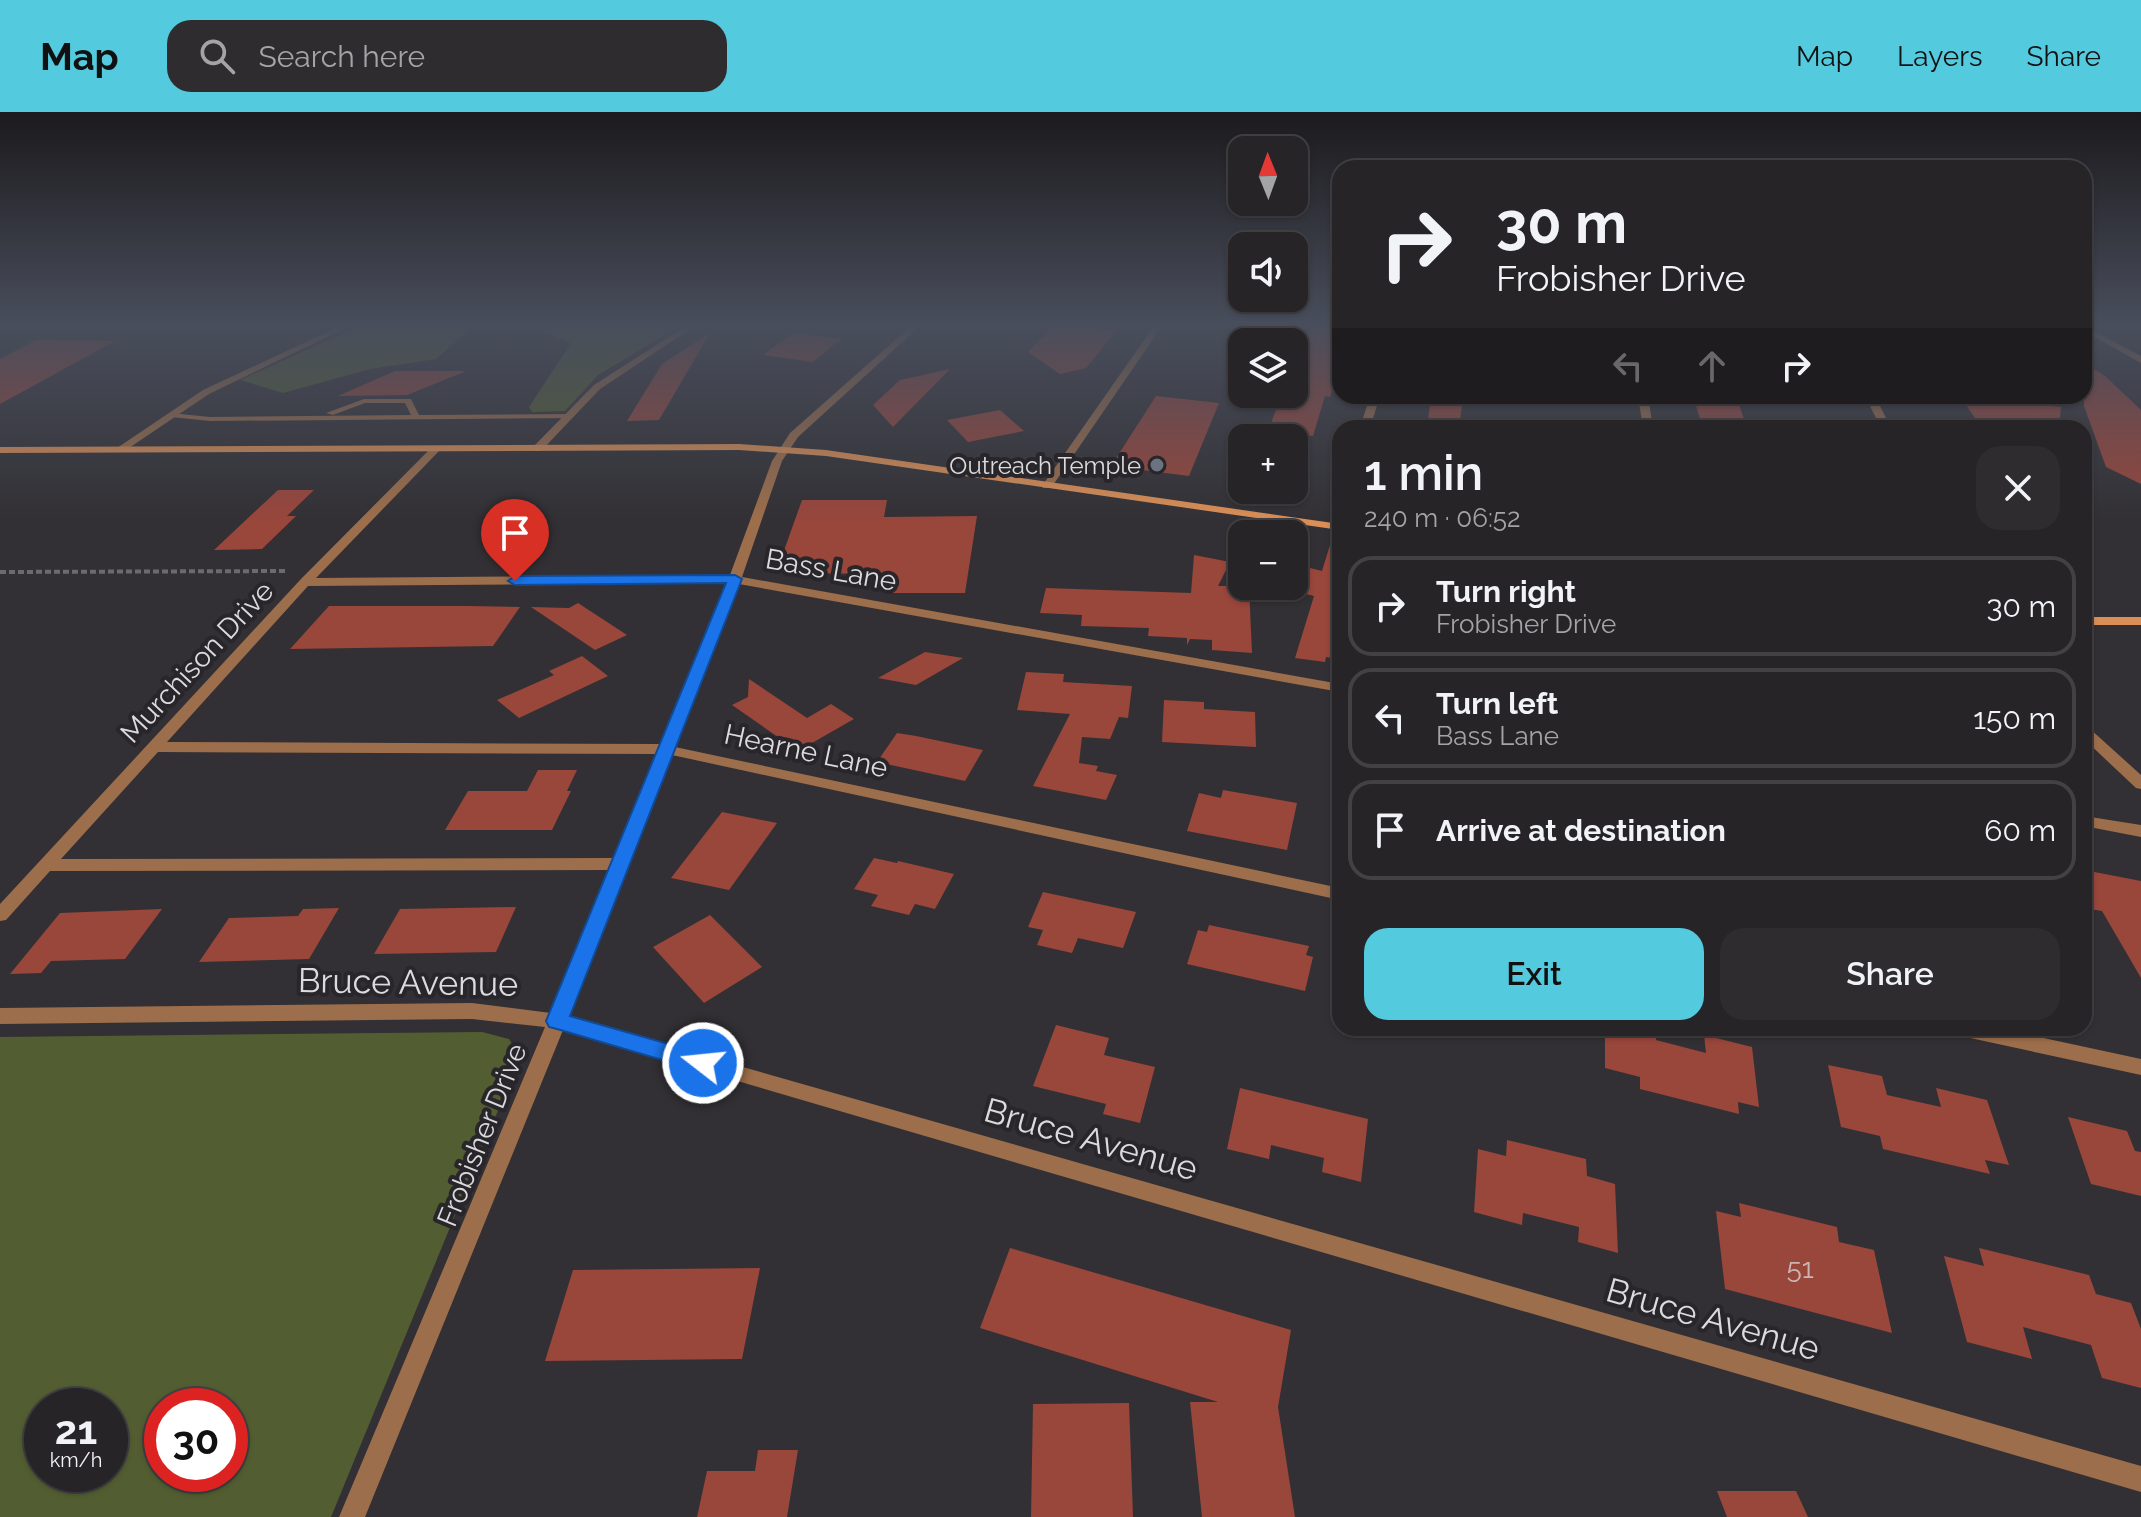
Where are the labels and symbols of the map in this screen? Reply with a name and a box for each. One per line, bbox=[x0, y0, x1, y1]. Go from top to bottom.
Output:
north arrow bbox=[1228, 136, 1308, 216]
place label: Outreach Temple bbox=[949, 451, 1141, 480]
marker: Outreach Temple bbox=[1148, 456, 1166, 474]
pin bbox=[481, 499, 549, 581]
street label: Bass Lane bbox=[763, 542, 899, 598]
street label: Murchison Drive bbox=[114, 574, 280, 750]
street label: Hearne Lane bbox=[721, 718, 891, 784]
street label: Bruce Avenue bbox=[298, 960, 518, 1004]
position arrow bbox=[661, 1021, 745, 1105]
street label: Frobisher Drive bbox=[430, 1039, 534, 1231]
street label: Bruce Avenue bbox=[980, 1089, 1202, 1189]
house number: 51 bbox=[1786, 1252, 1814, 1285]
street label: Bruce Avenue bbox=[1602, 1269, 1824, 1369]
speed limit sign: 30 bbox=[144, 1388, 248, 1492]

